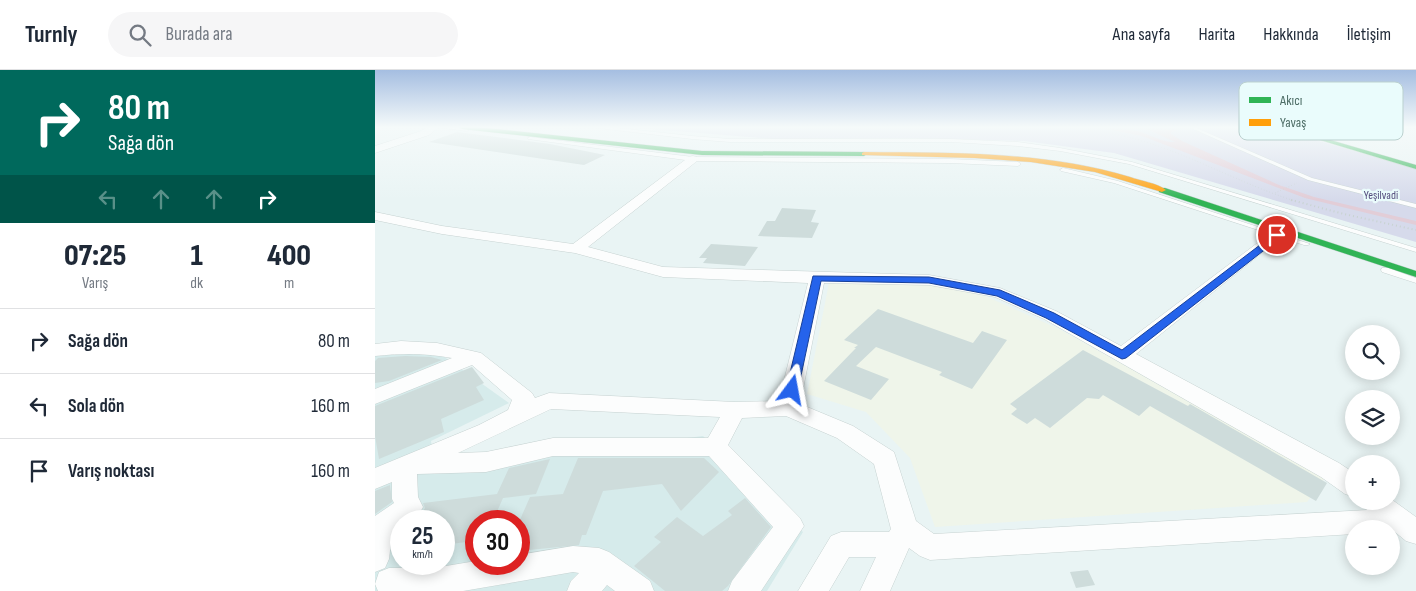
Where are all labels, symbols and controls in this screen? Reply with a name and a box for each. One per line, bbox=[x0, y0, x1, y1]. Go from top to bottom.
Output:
search box bbox=[108, 12, 458, 57]
text: Turnly bbox=[25, 20, 78, 49]
icon: search bbox=[126, 21, 154, 49]
text: Burada ara bbox=[166, 23, 232, 46]
text: Ana sayfa bbox=[1113, 24, 1170, 45]
text: Harita bbox=[1198, 24, 1235, 45]
text: Hakkında bbox=[1263, 24, 1319, 45]
text: İletişim bbox=[1347, 24, 1391, 45]
legend bbox=[1239, 82, 1403, 140]
text: 80 m bbox=[108, 87, 170, 130]
icon: right bbox=[25, 90, 90, 155]
text: Akıcı bbox=[1279, 92, 1302, 109]
text: Yavaş bbox=[1280, 114, 1306, 131]
text: Sağa dön bbox=[108, 130, 174, 157]
icon: left bbox=[94, 185, 122, 213]
icon: ahead bbox=[147, 185, 175, 213]
icon: ahead bbox=[200, 185, 228, 213]
icon: right bbox=[253, 185, 281, 213]
park label: Yeşilvadi bbox=[1364, 188, 1398, 203]
pin bbox=[1256, 214, 1298, 256]
icon: arrive bbox=[1263, 221, 1291, 249]
text: 07:25 bbox=[64, 238, 126, 274]
text: 1 bbox=[191, 238, 203, 274]
text: 400 bbox=[267, 238, 311, 274]
text: Varış bbox=[82, 274, 108, 293]
text: dk bbox=[190, 274, 203, 293]
text: m bbox=[284, 274, 294, 293]
map controls bbox=[1345, 325, 1400, 575]
button: search bbox=[1345, 325, 1400, 380]
icon: right bbox=[25, 327, 53, 355]
text: Sağa dön bbox=[68, 330, 128, 353]
text: 80 m bbox=[318, 330, 350, 353]
position arrow bbox=[765, 363, 817, 415]
button: layers bbox=[1345, 390, 1400, 445]
icon: left bbox=[25, 392, 53, 420]
text: Sola dön bbox=[68, 395, 124, 418]
text: 160 m bbox=[311, 395, 350, 418]
button: + bbox=[1345, 455, 1400, 510]
icon: arrive bbox=[25, 457, 53, 485]
text: Varış noktası bbox=[68, 460, 154, 483]
text: 160 m bbox=[311, 460, 350, 483]
speed limit sign: 30 bbox=[465, 510, 530, 575]
button: − bbox=[1345, 520, 1400, 575]
text: 25 bbox=[412, 521, 433, 552]
text: km/h bbox=[412, 547, 433, 562]

